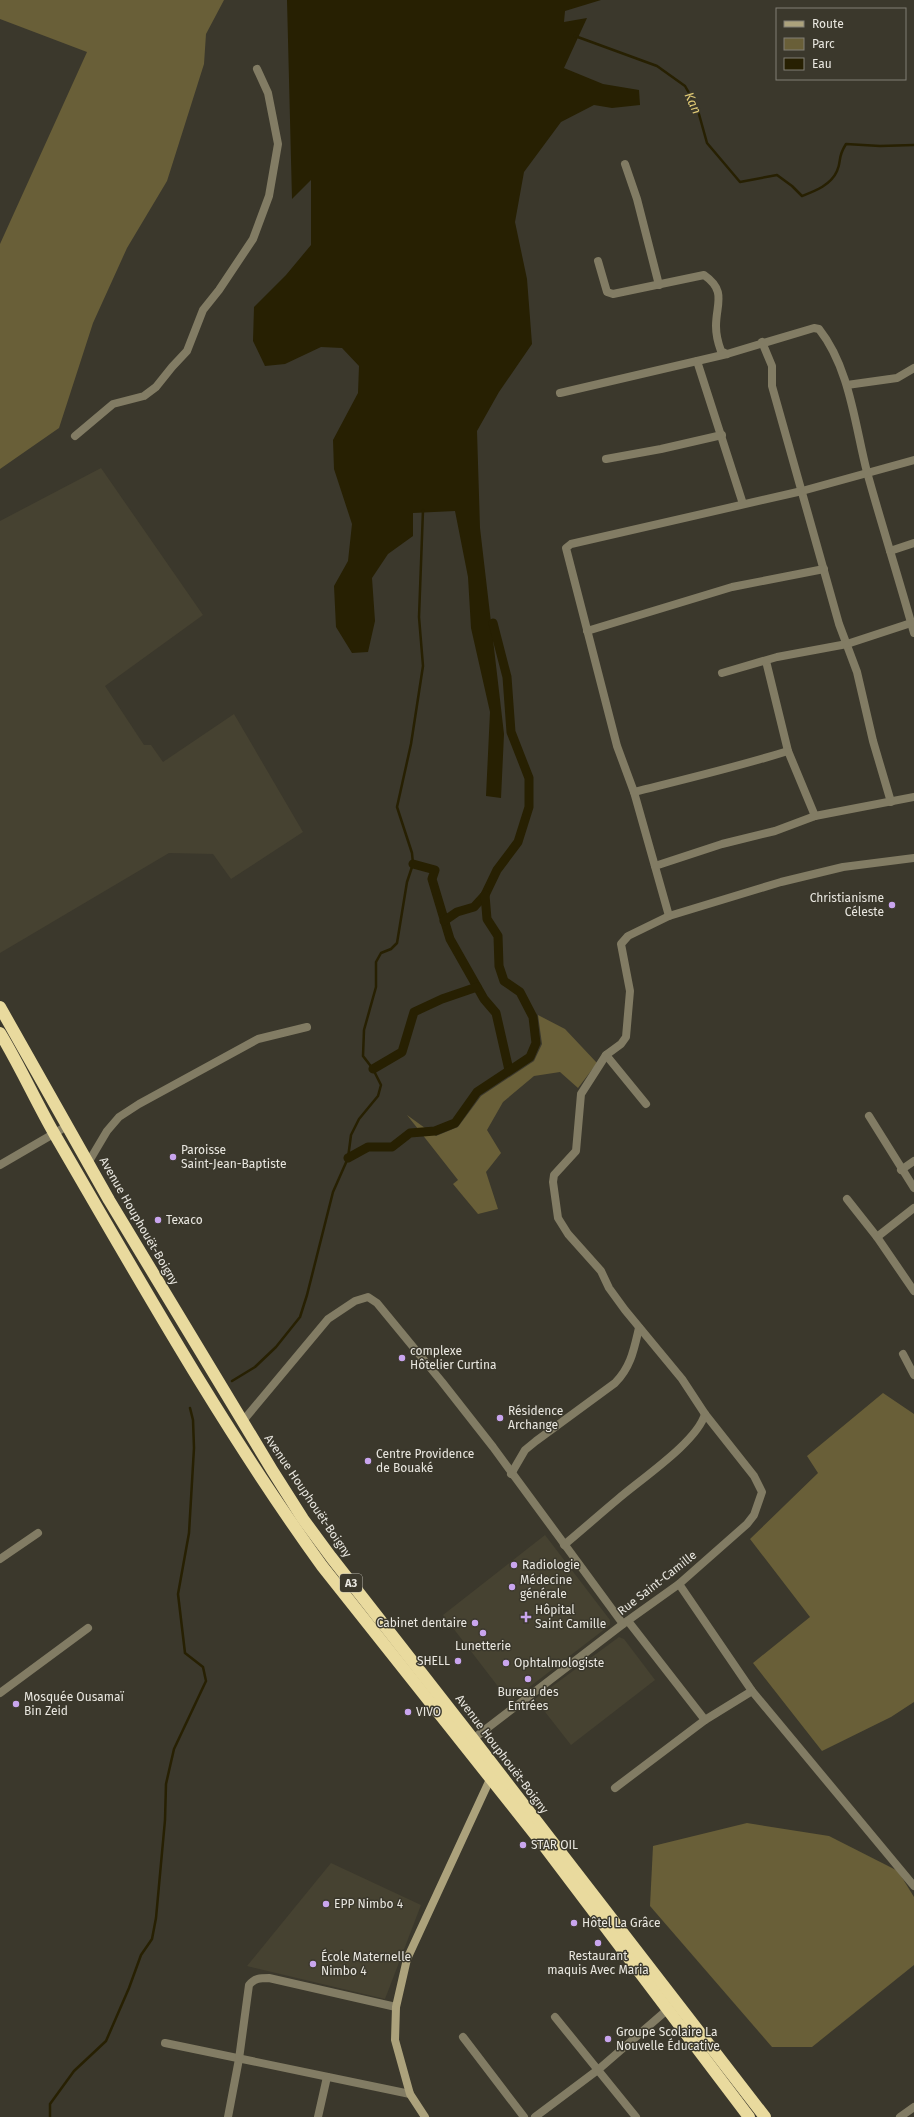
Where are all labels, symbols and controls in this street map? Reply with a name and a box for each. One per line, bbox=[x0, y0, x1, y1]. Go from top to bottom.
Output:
legend bbox=[776, 8, 906, 80]
text: Route bbox=[812, 17, 844, 31]
text: Parc bbox=[812, 37, 835, 51]
text: Eau bbox=[812, 57, 832, 71]
water label: Kan bbox=[681, 90, 705, 116]
place label: Christianisme Céleste bbox=[810, 891, 884, 919]
marker: Christianisme Céleste bbox=[887, 900, 897, 910]
place label: Paroisse Saint-Jean-Baptiste bbox=[181, 1143, 287, 1171]
marker: Paroisse Saint-Jean-Baptiste bbox=[168, 1152, 178, 1162]
street label: Avenue Houphouët-Boigny bbox=[97, 1155, 181, 1288]
place label: Texaco bbox=[166, 1213, 203, 1227]
marker: Texaco bbox=[153, 1215, 163, 1225]
place label: complexe Hôtelier Curtina bbox=[410, 1344, 497, 1372]
marker: complexe Hôtelier Curtina bbox=[397, 1353, 407, 1363]
place label: Résidence Archange bbox=[508, 1404, 563, 1432]
marker: Résidence Archange bbox=[495, 1413, 505, 1423]
street label: Avenue Houphouët-Boigny bbox=[262, 1432, 354, 1560]
place label: Centre Providence de Bouaké bbox=[376, 1447, 474, 1475]
marker: Centre Providence de Bouaké bbox=[363, 1456, 373, 1466]
street label: Rue Saint-Camille bbox=[615, 1548, 699, 1618]
place label: Radiologie bbox=[522, 1558, 580, 1572]
marker: Radiologie bbox=[509, 1560, 519, 1570]
place label: Médecine générale bbox=[520, 1573, 572, 1601]
road number: A3 bbox=[340, 1574, 362, 1592]
marker: Médecine générale bbox=[507, 1582, 517, 1592]
place label: Hôpital Saint Camille bbox=[535, 1603, 606, 1631]
marker: Hôpital Saint Camille bbox=[520, 1611, 532, 1623]
place label: Cabinet dentaire bbox=[377, 1616, 467, 1630]
marker: Cabinet dentaire bbox=[470, 1618, 480, 1628]
marker: Lunetterie bbox=[478, 1628, 488, 1638]
place label: Lunetterie bbox=[455, 1639, 511, 1653]
place label: SHELL bbox=[417, 1654, 450, 1668]
marker: SHELL bbox=[453, 1656, 463, 1666]
place label: Ophtalmologiste bbox=[514, 1656, 604, 1670]
marker: Ophtalmologiste bbox=[501, 1658, 511, 1668]
marker: Bureau des Entrées bbox=[523, 1674, 533, 1684]
place label: Bureau des Entrées bbox=[498, 1685, 559, 1713]
place label: Mosquée Ousamaï Bin Zeid bbox=[24, 1690, 124, 1718]
street label: Avenue Houphouët-Boigny bbox=[453, 1692, 551, 1816]
marker: Mosquée Ousamaï Bin Zeid bbox=[11, 1699, 21, 1709]
place label: VIVO bbox=[416, 1705, 441, 1719]
marker: VIVO bbox=[403, 1707, 413, 1717]
place label: STAR OIL bbox=[531, 1838, 578, 1852]
marker: STAR OIL bbox=[518, 1840, 528, 1850]
place label: EPP Nimbo 4 bbox=[334, 1897, 404, 1911]
marker: EPP Nimbo 4 bbox=[321, 1899, 331, 1909]
place label: Hôtel La Grâce bbox=[582, 1916, 660, 1930]
marker: Hôtel La Grâce bbox=[569, 1918, 579, 1928]
marker: Restaurant maquis Avec Maria bbox=[593, 1938, 603, 1948]
place label: École Maternelle Nimbo 4 bbox=[321, 1949, 411, 1978]
place label: Restaurant maquis Avec Maria bbox=[547, 1949, 649, 1977]
marker: École Maternelle Nimbo 4 bbox=[308, 1959, 318, 1969]
place label: Groupe Scolaire La Nouvelle Éducative bbox=[616, 2025, 720, 2053]
marker: Groupe Scolaire La Nouvelle Éducative bbox=[603, 2034, 613, 2044]

